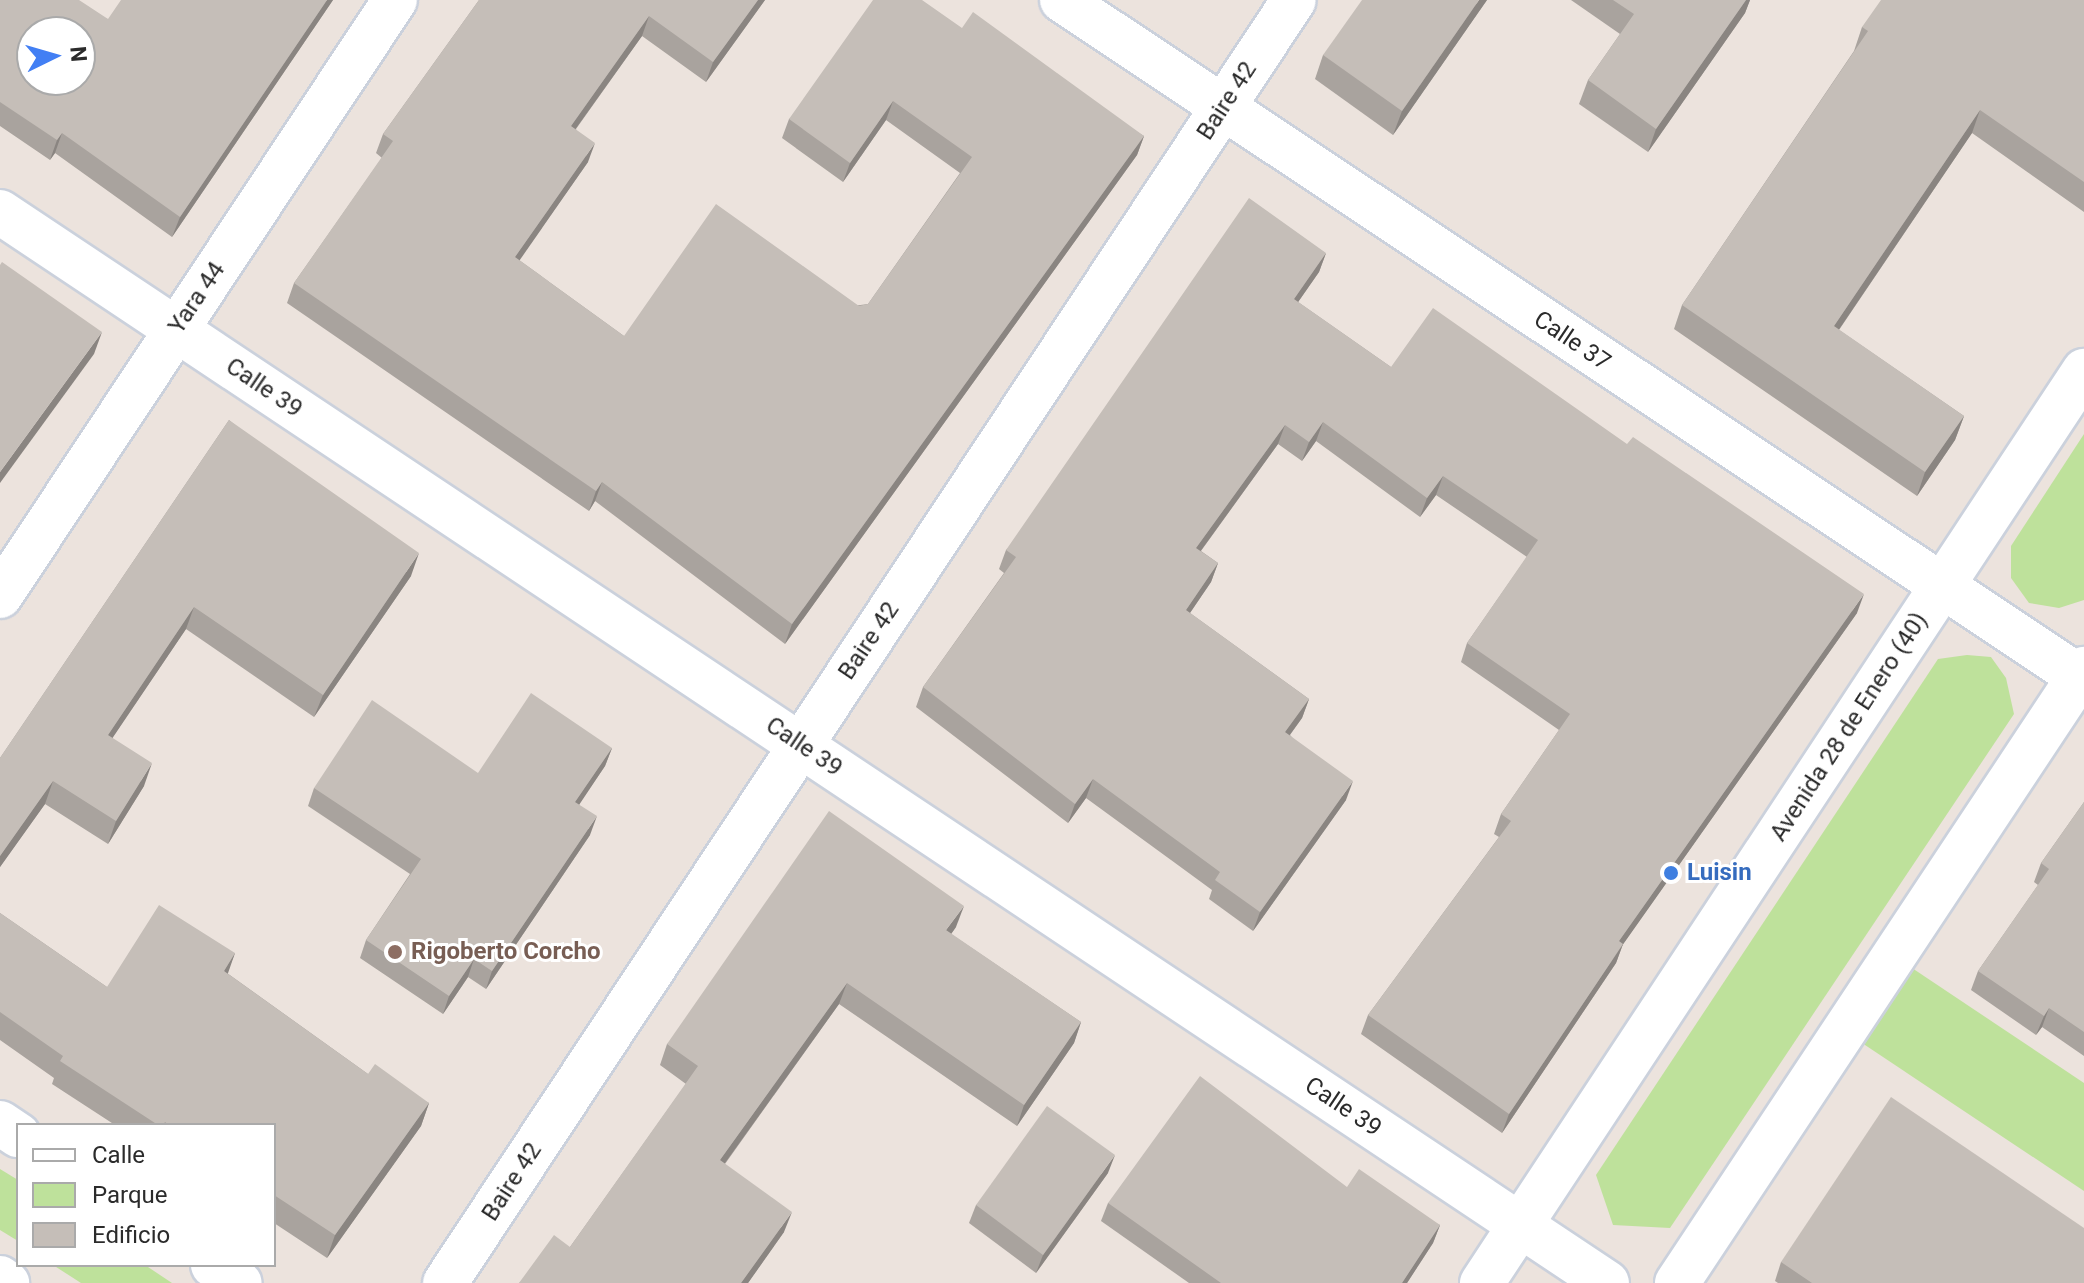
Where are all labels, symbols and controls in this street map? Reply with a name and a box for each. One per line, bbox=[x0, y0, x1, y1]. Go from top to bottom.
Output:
north arrow bbox=[16, 16, 96, 96]
text: N bbox=[65, 45, 92, 63]
street label: Baire 42 bbox=[1191, 57, 1263, 145]
street label: Yara 44 bbox=[163, 257, 231, 339]
street label: Calle 37 bbox=[1528, 305, 1616, 377]
street label: Calle 39 bbox=[220, 352, 308, 424]
street label: Baire 42 bbox=[833, 597, 905, 685]
street label: Avenida 28 de Enero (40) bbox=[1764, 607, 1934, 847]
street label: Calle 39 bbox=[760, 711, 848, 783]
place label: Luisin bbox=[1687, 859, 1752, 887]
marker: Luisin bbox=[1662, 864, 1680, 882]
place label: Rigoberto Corcho bbox=[411, 938, 600, 966]
marker: Rigoberto Corcho bbox=[386, 943, 404, 961]
street label: Calle 39 bbox=[1299, 1071, 1387, 1143]
legend bbox=[16, 1123, 276, 1267]
street label: Baire 42 bbox=[476, 1138, 548, 1226]
text: Calle bbox=[92, 1141, 145, 1169]
text: Parque bbox=[92, 1181, 168, 1209]
text: Edificio bbox=[92, 1221, 170, 1249]

